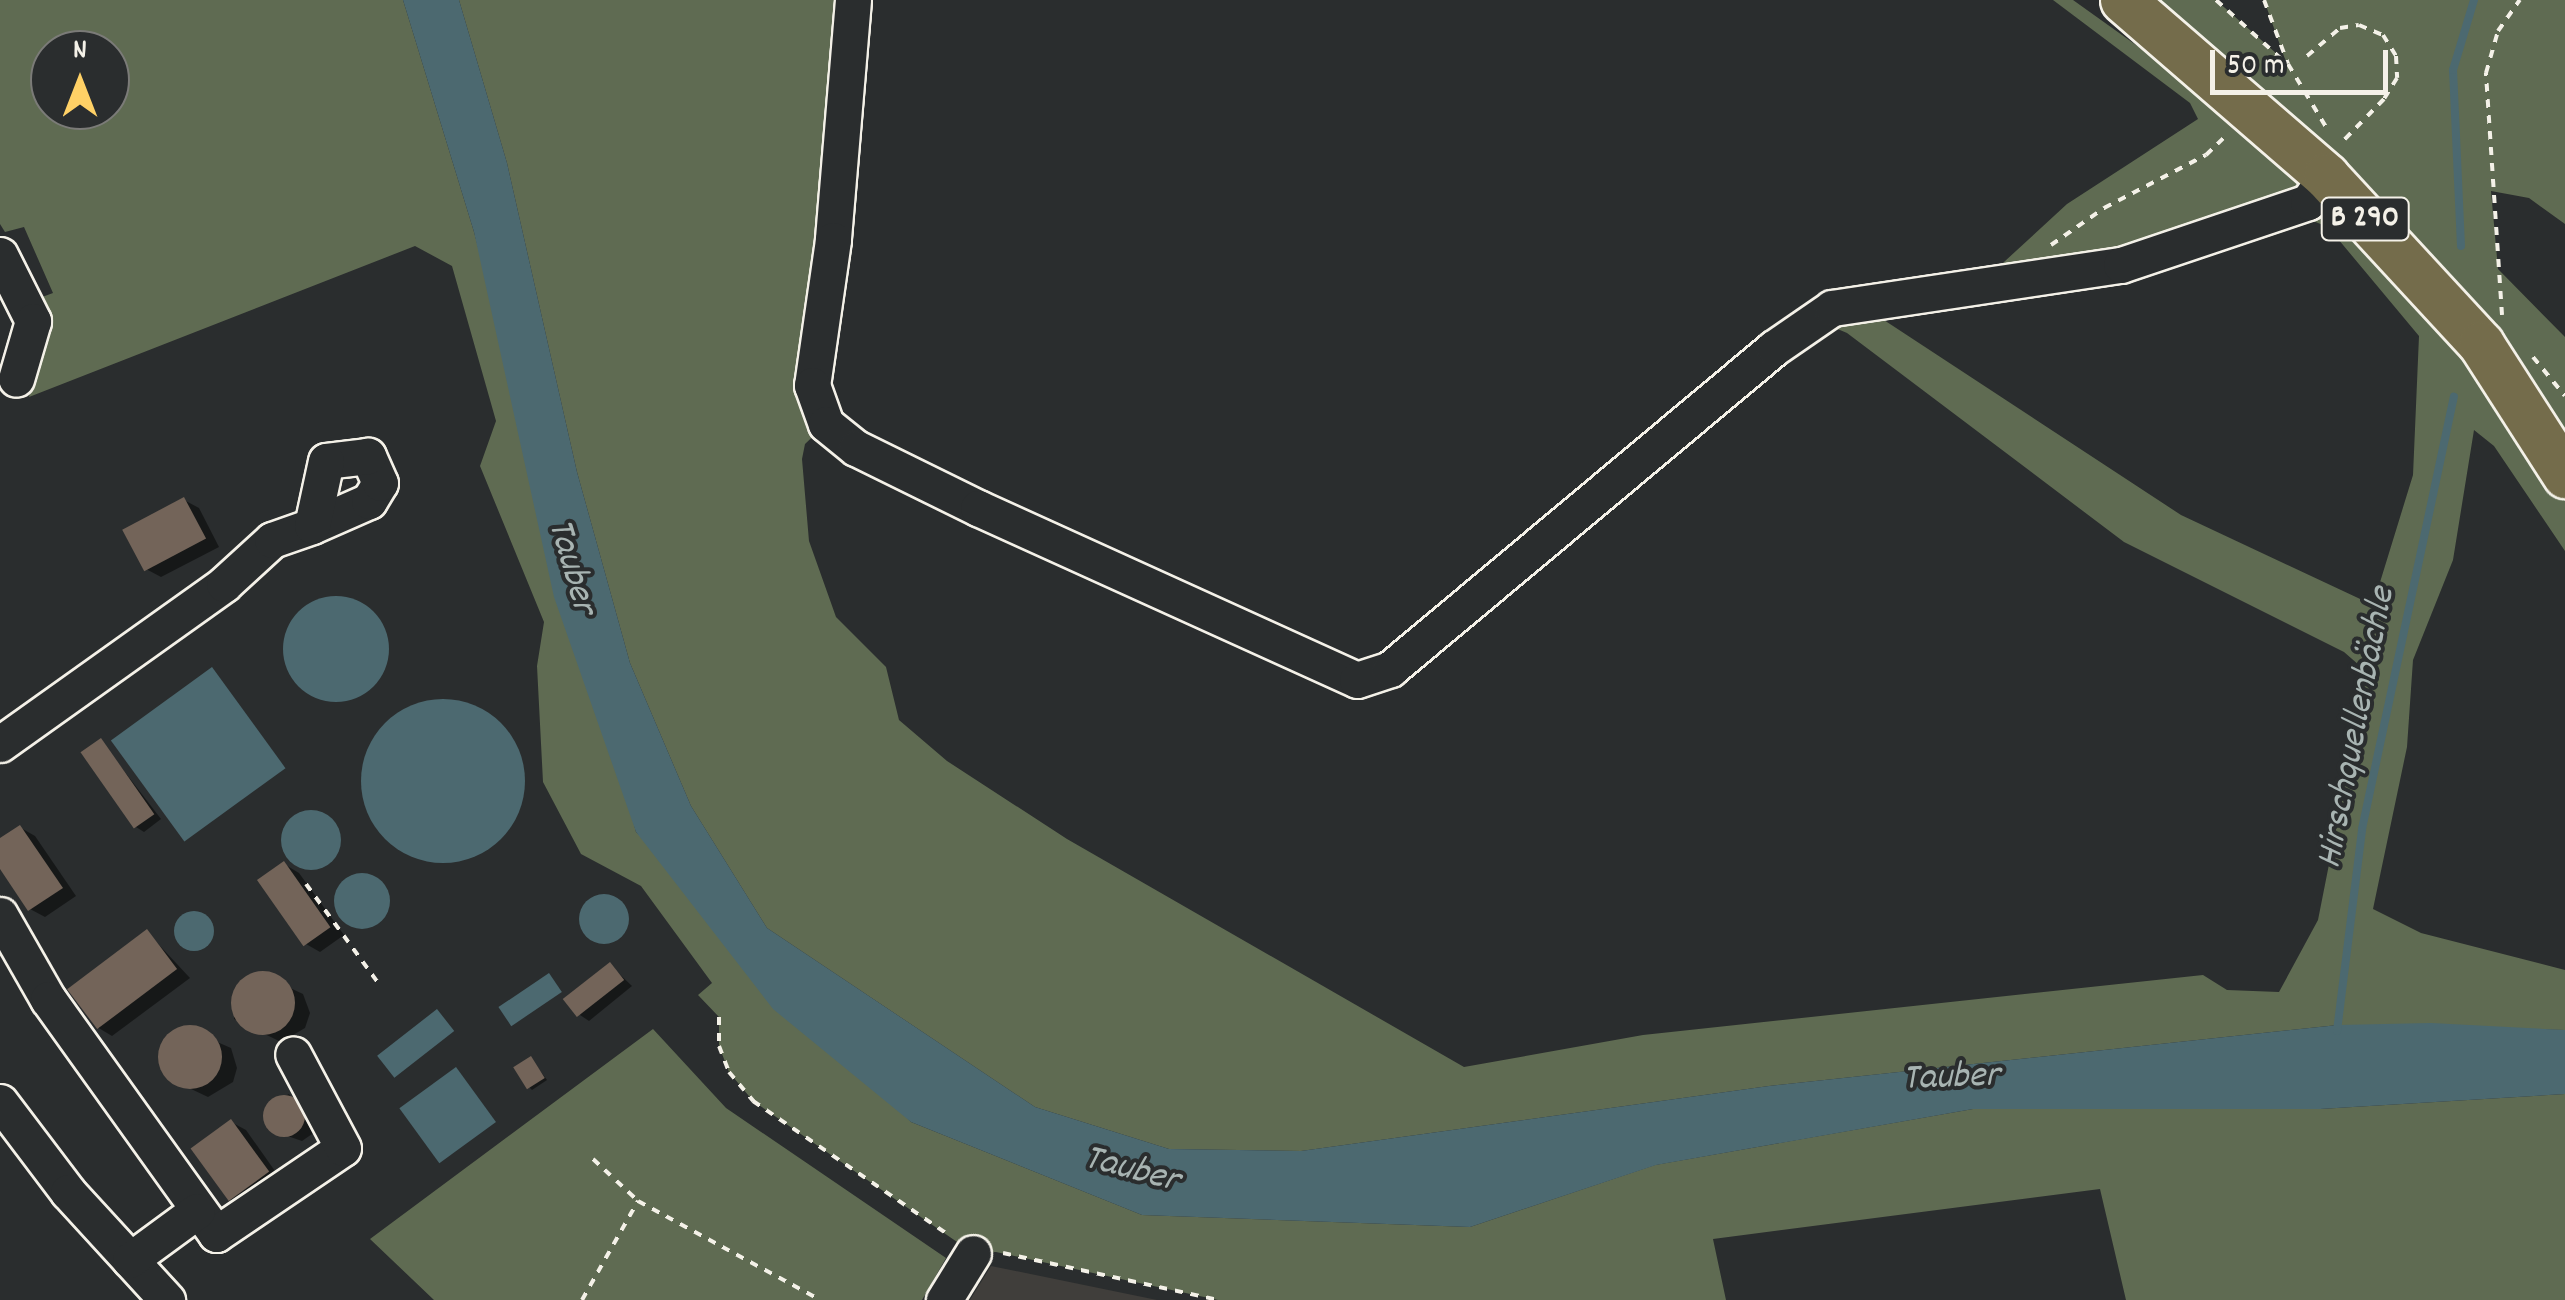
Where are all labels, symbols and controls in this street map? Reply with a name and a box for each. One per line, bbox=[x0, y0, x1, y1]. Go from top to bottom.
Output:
north arrow bbox=[30, 30, 130, 130]
scale bar bbox=[2215, 30, 2392, 92]
text: N bbox=[73, 32, 87, 72]
text: 50 m bbox=[2227, 46, 2285, 89]
road number: B 290 bbox=[2320, 192, 2410, 246]
water label: Tauber bbox=[535, 514, 605, 620]
water label: Hirschquellenbächle bbox=[2308, 584, 2408, 872]
water label: Tauber bbox=[1902, 1055, 2000, 1103]
water label: Tauber bbox=[1078, 1136, 1184, 1206]

